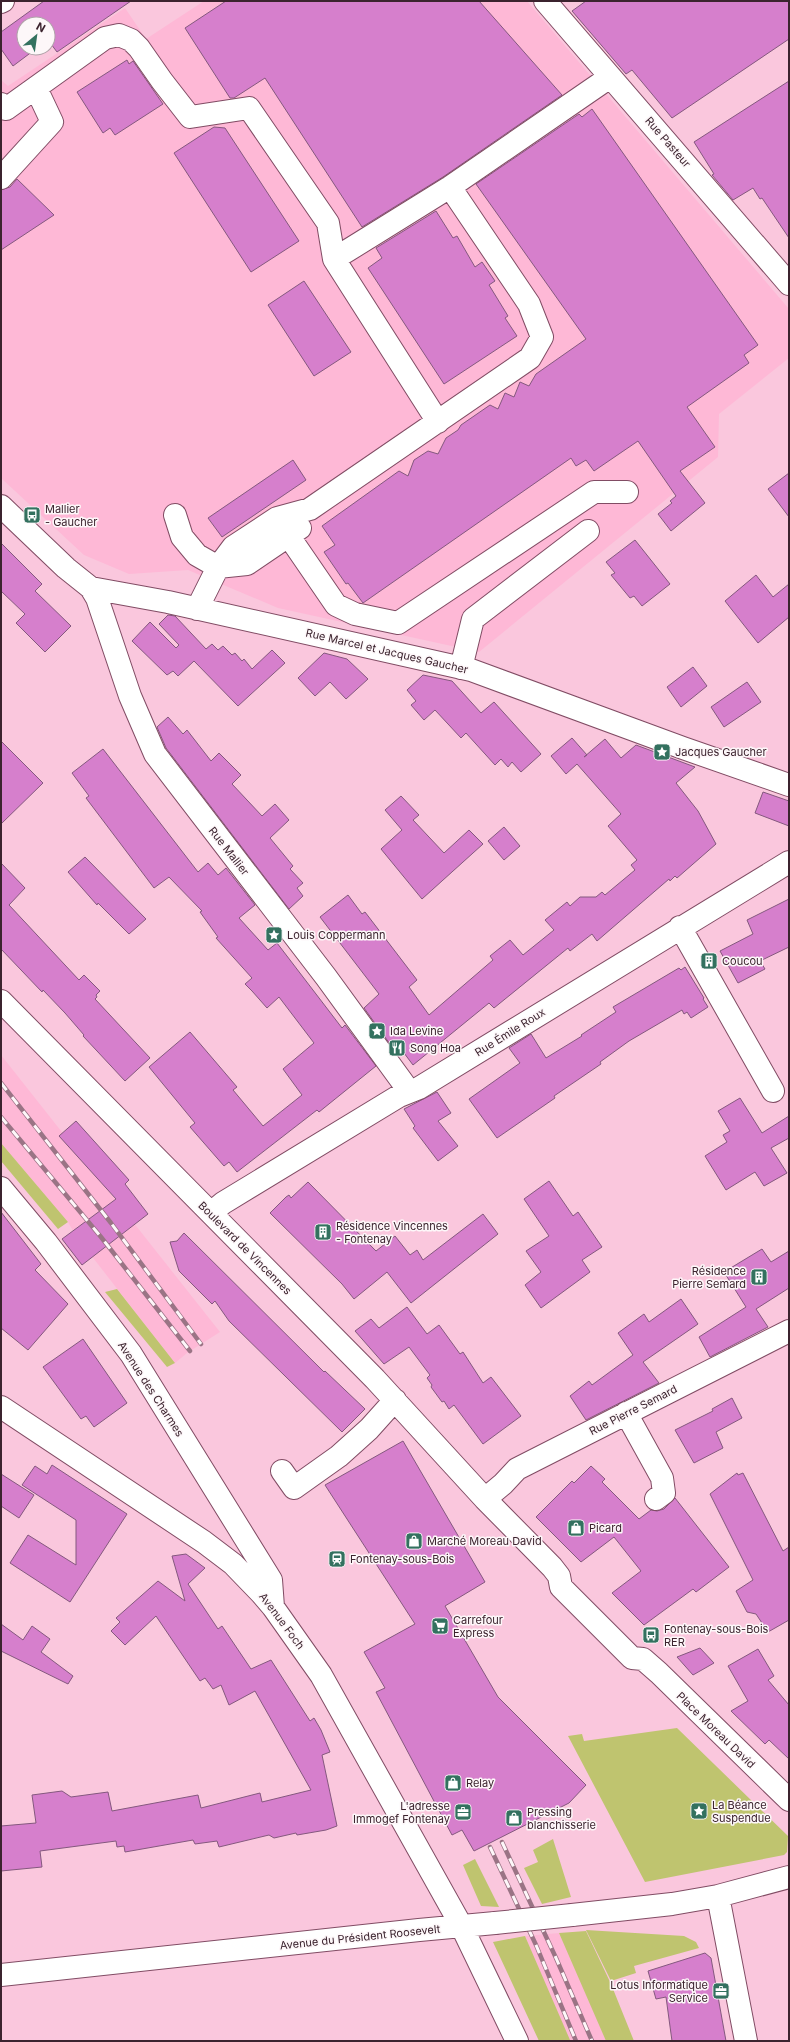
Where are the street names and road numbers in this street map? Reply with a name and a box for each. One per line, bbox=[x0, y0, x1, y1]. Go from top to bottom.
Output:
street label: Rue Pasteur bbox=[642, 114, 694, 170]
street label: Rue Marcel et Jacques Gaucher bbox=[304, 625, 470, 677]
street label: Rue Mallier bbox=[206, 824, 252, 878]
street label: Rue Émile Roux bbox=[472, 1005, 548, 1059]
street label: Boulevard de Vincennes bbox=[195, 1198, 295, 1298]
street label: Avenue des Charmes bbox=[115, 1339, 187, 1439]
street label: Rue Pierre Semard bbox=[587, 1382, 679, 1438]
street label: Avenue Foch bbox=[256, 1590, 308, 1652]
street label: Place Moreau David bbox=[674, 1689, 758, 1771]
street label: Avenue du Président Roosevelt bbox=[279, 1922, 441, 1952]

